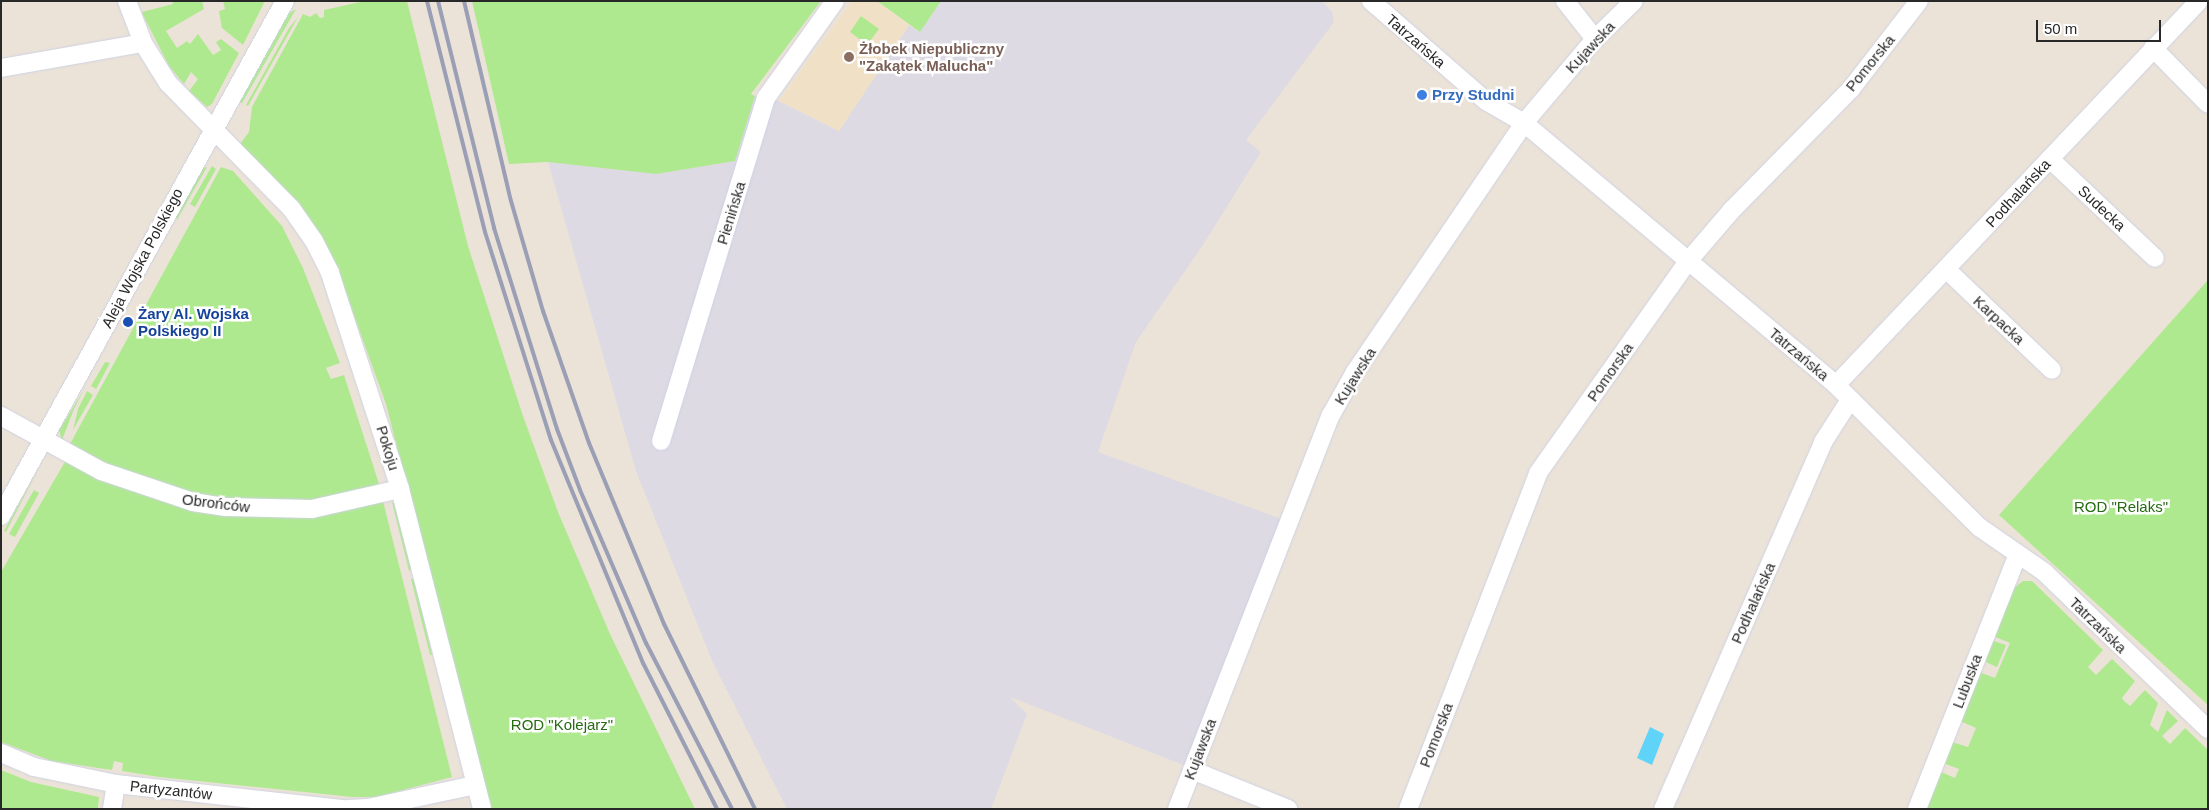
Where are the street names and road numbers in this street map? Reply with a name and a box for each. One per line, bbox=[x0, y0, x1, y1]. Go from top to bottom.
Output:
street label: Tatrzańska bbox=[1383, 10, 1449, 72]
street label: Kujawska bbox=[1562, 17, 1618, 77]
street label: Pomorska bbox=[1842, 31, 1898, 95]
street label: Podhalańska bbox=[1982, 155, 2054, 231]
street label: Pienińska bbox=[713, 179, 749, 247]
street label: Sudecka bbox=[2075, 182, 2129, 234]
street label: Aleja Wojska Polskiego bbox=[98, 185, 186, 331]
street label: Karpacka bbox=[1970, 292, 2028, 348]
street label: Tatrzańska bbox=[1765, 324, 1833, 384]
street label: Pomorska bbox=[1583, 339, 1637, 405]
street label: Kujawska bbox=[1330, 344, 1380, 408]
street label: Pokoju bbox=[373, 423, 403, 473]
street label: Obrońców bbox=[181, 490, 251, 516]
street label: Podhalańska bbox=[1727, 560, 1779, 646]
street label: Tatrzańska bbox=[2066, 593, 2130, 657]
street label: Lubuska bbox=[1948, 651, 1986, 711]
street label: Pomorska bbox=[1415, 700, 1457, 770]
street label: Kujawska bbox=[1180, 716, 1220, 782]
street label: Partyzantów bbox=[129, 777, 213, 803]

